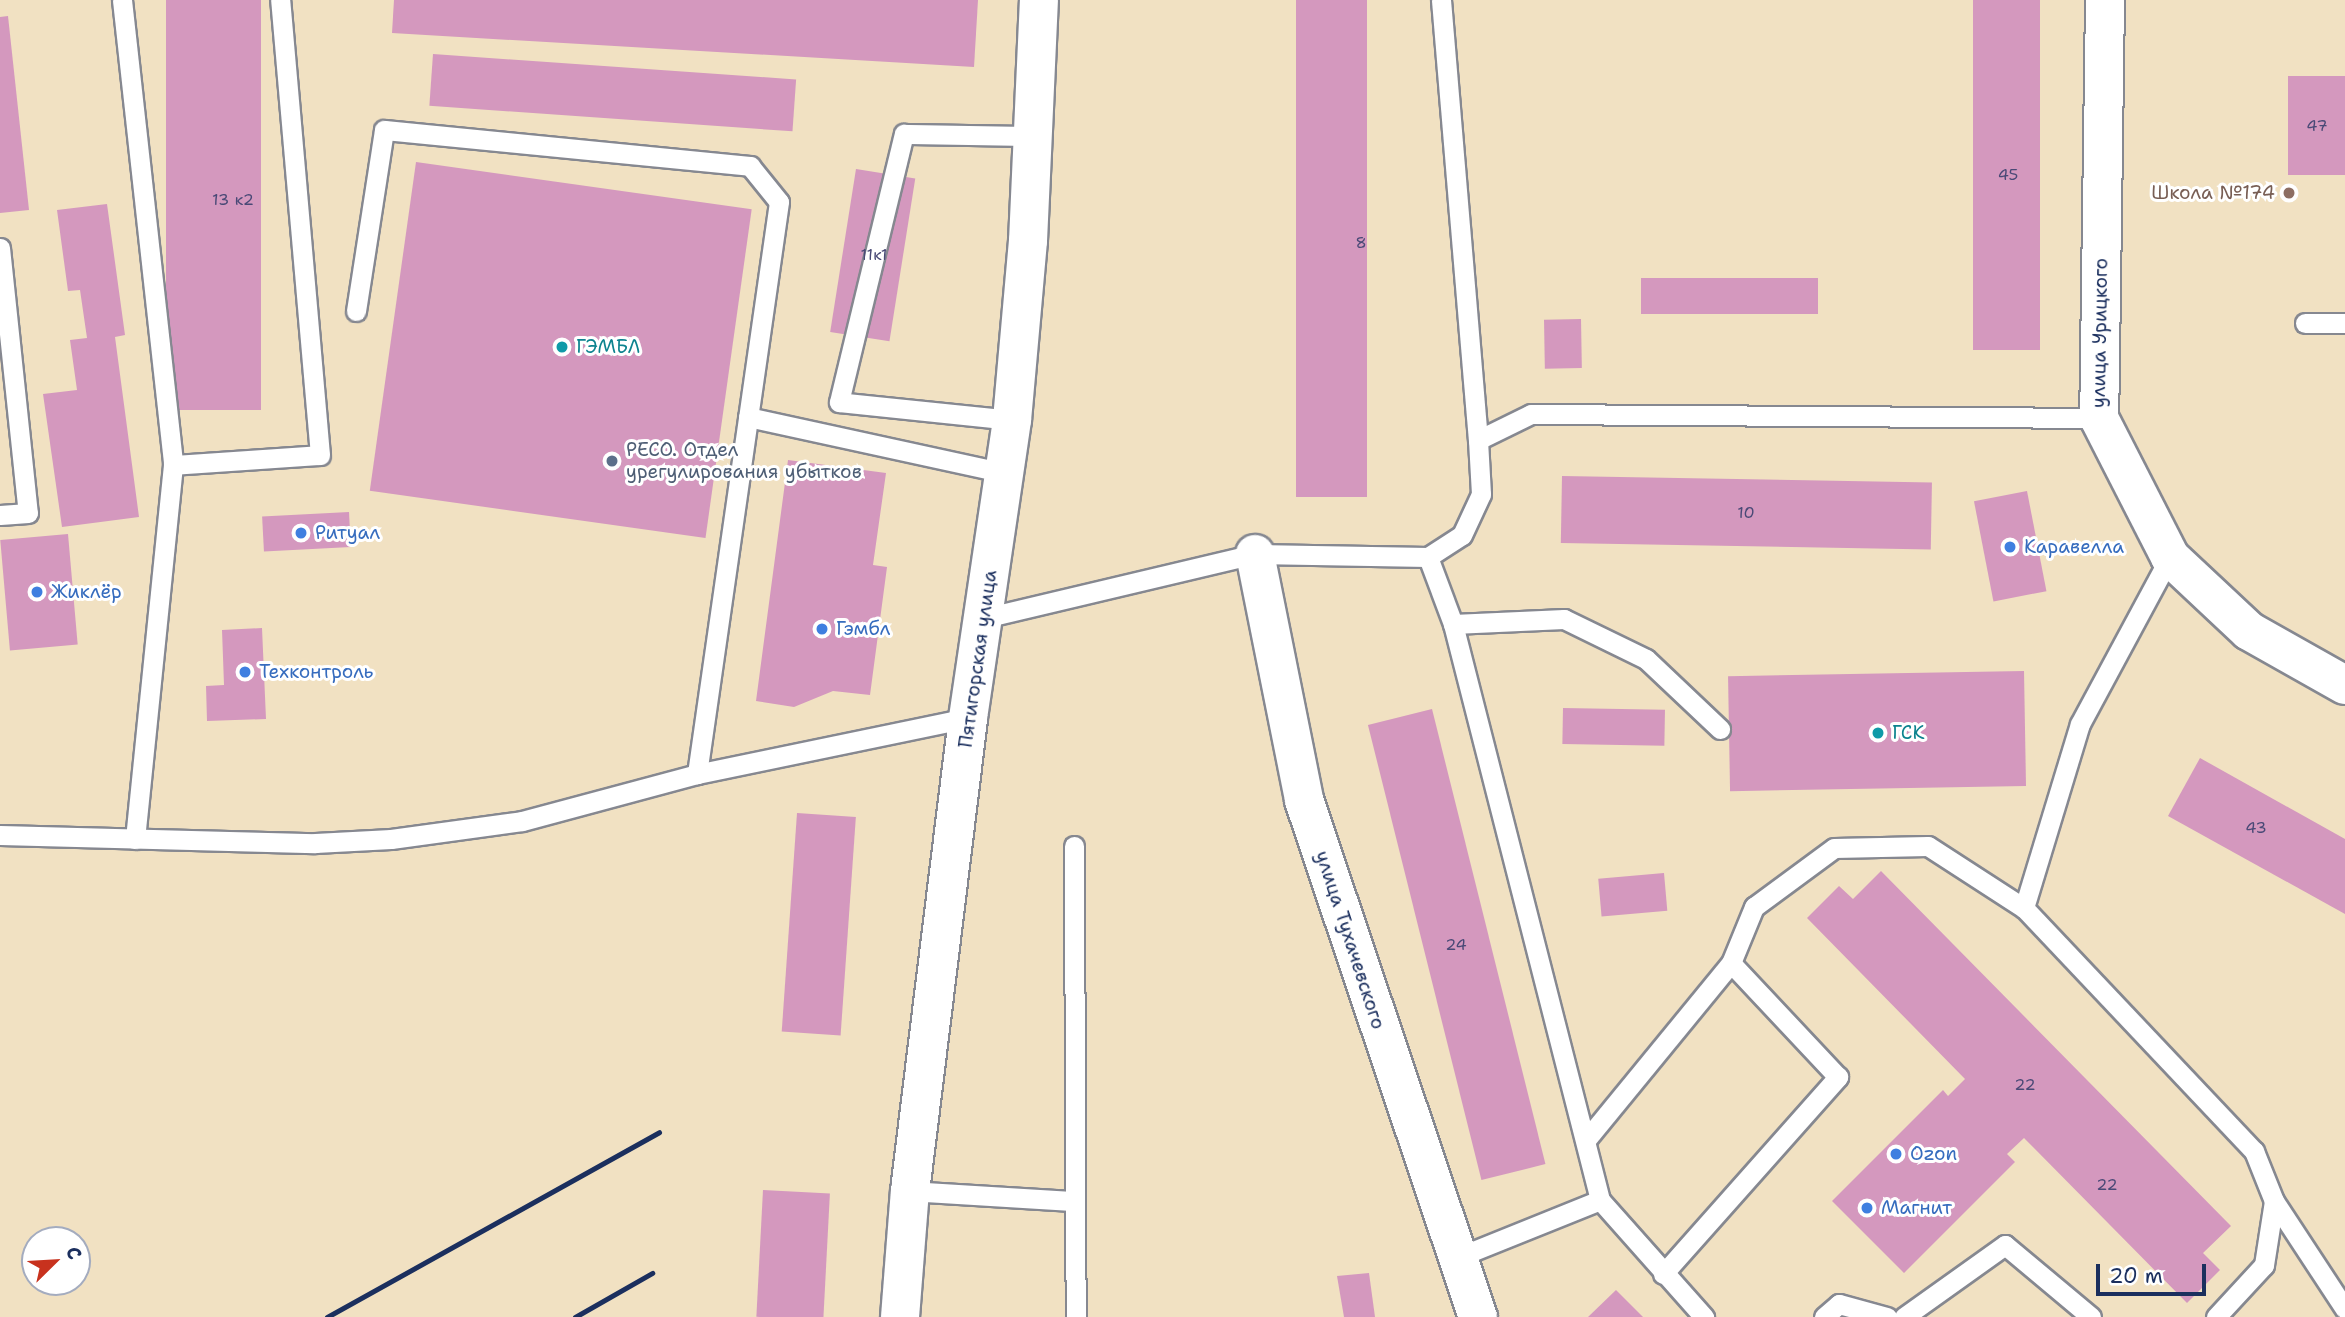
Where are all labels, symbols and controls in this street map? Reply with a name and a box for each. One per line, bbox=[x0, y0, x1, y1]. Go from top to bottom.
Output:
house number: 47 bbox=[2306, 116, 2328, 136]
house number: 45 bbox=[1998, 165, 2018, 185]
place label: Школа №174 bbox=[2151, 182, 2275, 204]
marker: Школа №174 bbox=[2281, 185, 2297, 201]
house number: 13 к2 bbox=[212, 190, 254, 210]
house number: 8 bbox=[1355, 233, 1367, 253]
house number: 11к1 bbox=[860, 245, 888, 265]
street label: улица Урицкого bbox=[2087, 258, 2113, 408]
place label: ГЭМБЛ bbox=[576, 336, 641, 358]
marker: ГЭМБЛ bbox=[554, 339, 570, 355]
place label: РЕСО. Отдел урегулирования убытков bbox=[626, 439, 862, 483]
marker: РЕСО. Отдел урегулирования убытков bbox=[604, 453, 620, 469]
house number: 10 bbox=[1737, 503, 1755, 523]
place label: Ритуал bbox=[315, 522, 380, 544]
marker: Ритуал bbox=[293, 525, 309, 541]
place label: Каравелла bbox=[2024, 536, 2124, 558]
marker: Каравелла bbox=[2002, 539, 2018, 555]
street label: Пятигорская улица bbox=[954, 569, 1002, 749]
place label: Жиклёр bbox=[51, 581, 122, 603]
marker: Жиклёр bbox=[29, 584, 45, 600]
place label: Гэмбл bbox=[836, 618, 890, 640]
marker: Гэмбл bbox=[814, 621, 830, 637]
place label: Техконтроль bbox=[259, 661, 373, 683]
marker: Техконтроль bbox=[237, 664, 253, 680]
place label: ГСК bbox=[1892, 722, 1925, 744]
marker: ГСК bbox=[1870, 725, 1886, 741]
house number: 43 bbox=[2245, 818, 2267, 838]
street label: улица Тухачевского bbox=[1310, 848, 1390, 1032]
house number: 24 bbox=[1445, 935, 1467, 955]
house number: 22 bbox=[2014, 1075, 2036, 1095]
place label: Ozon bbox=[1910, 1143, 1957, 1165]
marker: Ozon bbox=[1888, 1146, 1904, 1162]
house number: 22 bbox=[2096, 1175, 2118, 1195]
place label: Магнит bbox=[1881, 1197, 1952, 1219]
marker: Магнит bbox=[1859, 1200, 1875, 1216]
north arrow bbox=[21, 1226, 91, 1296]
text: С bbox=[60, 1243, 88, 1263]
scale bar bbox=[2100, 1250, 2210, 1294]
text: 20 m bbox=[2109, 1262, 2163, 1290]

